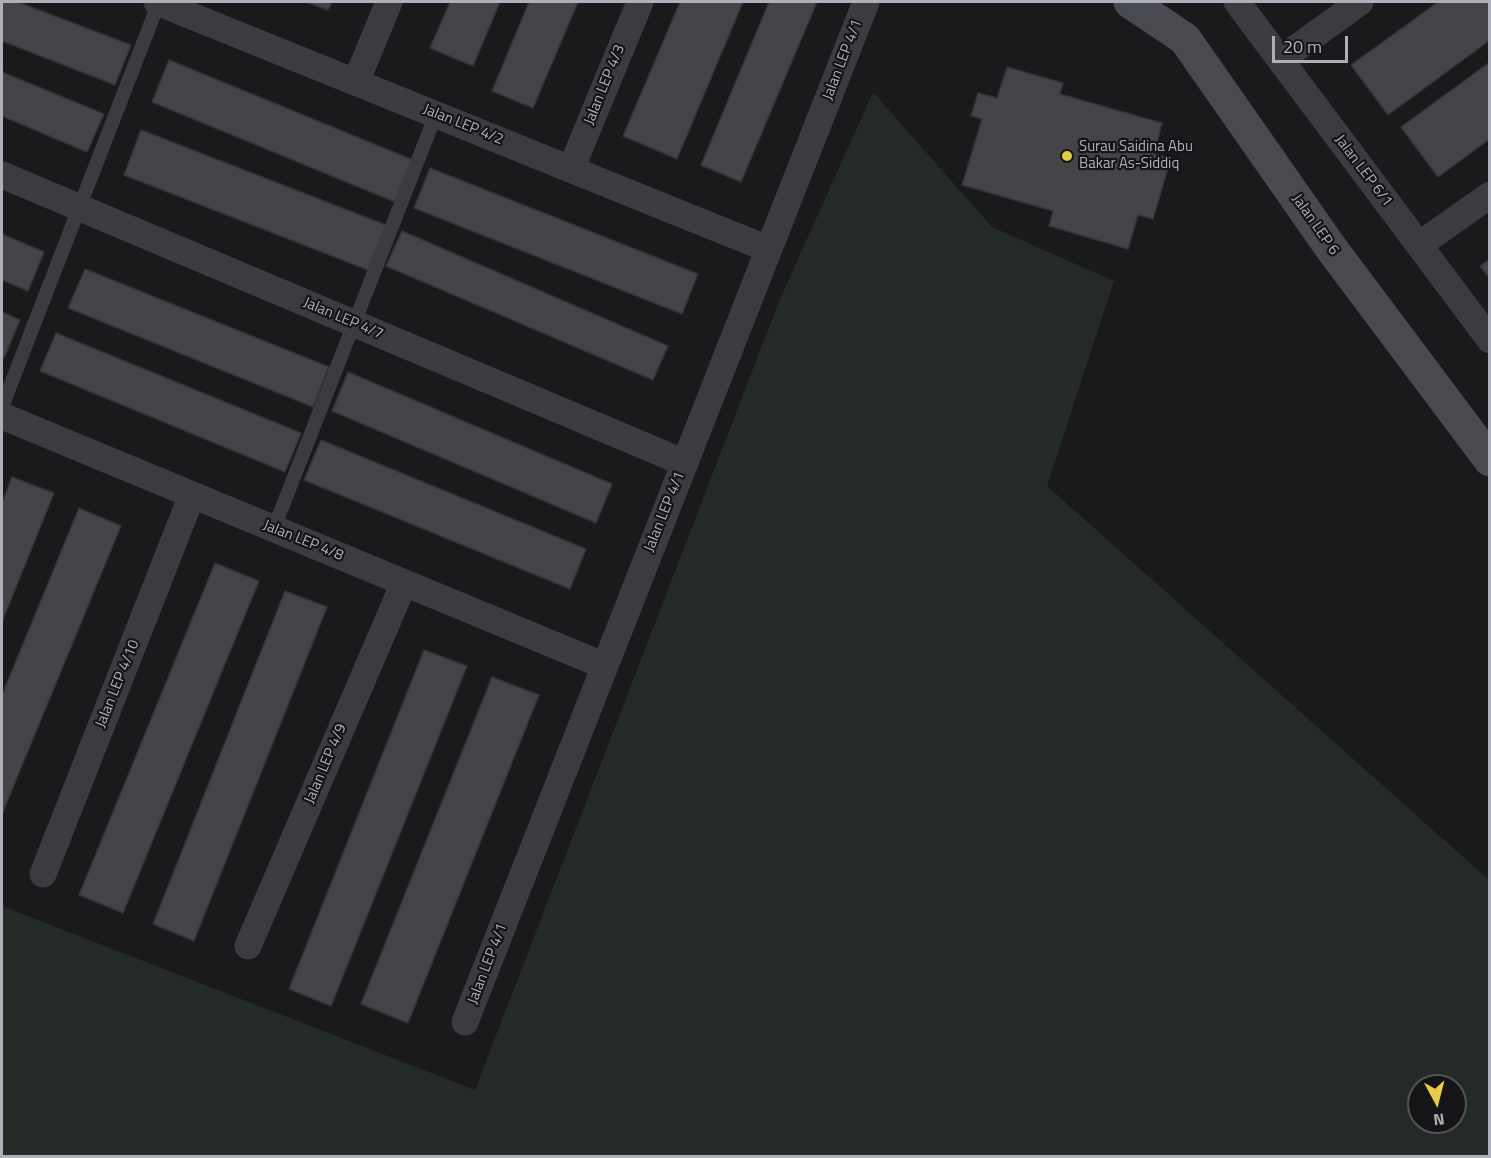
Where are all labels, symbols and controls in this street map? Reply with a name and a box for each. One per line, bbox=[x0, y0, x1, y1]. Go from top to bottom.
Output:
street label: Jalan LEP 4/1 bbox=[819, 17, 867, 103]
scale bar bbox=[1275, 24, 1352, 62]
text: 20 m bbox=[1283, 33, 1322, 60]
street label: Jalan LEP 4/3 bbox=[581, 42, 629, 128]
street label: Jalan LEP 4/2 bbox=[420, 101, 506, 149]
street label: Jalan LEP 6/1 bbox=[1330, 132, 1396, 210]
place label: Surau Saidina Abu Bakar As-Siddiq bbox=[1079, 138, 1193, 173]
marker: Surau Saidina Abu Bakar As-Siddiq bbox=[1060, 149, 1074, 163]
street label: Jalan LEP 6 bbox=[1287, 191, 1343, 259]
street label: Jalan LEP 4/7 bbox=[300, 294, 386, 344]
street label: Jalan LEP 4/1 bbox=[641, 469, 689, 555]
street label: Jalan LEP 4/8 bbox=[260, 517, 346, 565]
street label: Jalan LEP 4/10 bbox=[92, 637, 144, 731]
street label: Jalan LEP 4/9 bbox=[301, 721, 351, 807]
street label: Jalan LEP 4/1 bbox=[464, 921, 512, 1007]
north arrow bbox=[1407, 1074, 1467, 1134]
text: N bbox=[1432, 1107, 1446, 1132]

